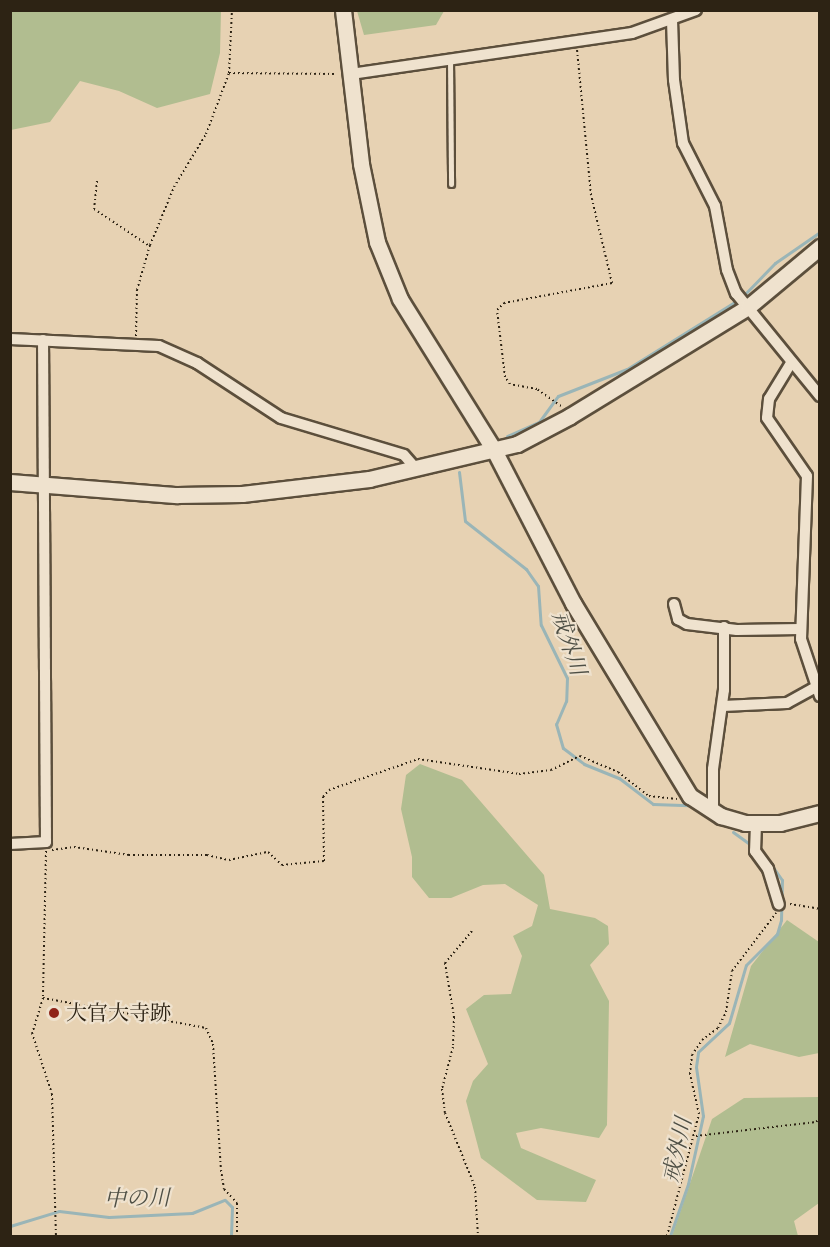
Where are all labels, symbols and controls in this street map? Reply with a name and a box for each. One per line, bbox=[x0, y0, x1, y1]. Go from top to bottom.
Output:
water label: 戒外川 bbox=[546, 608, 592, 678]
place label: 大官大寺跡 bbox=[66, 1000, 171, 1026]
marker: 大官大寺跡 bbox=[47, 1006, 61, 1020]
water label: 戒外川 bbox=[657, 1115, 697, 1185]
water label: 中の川 bbox=[104, 1184, 170, 1212]

